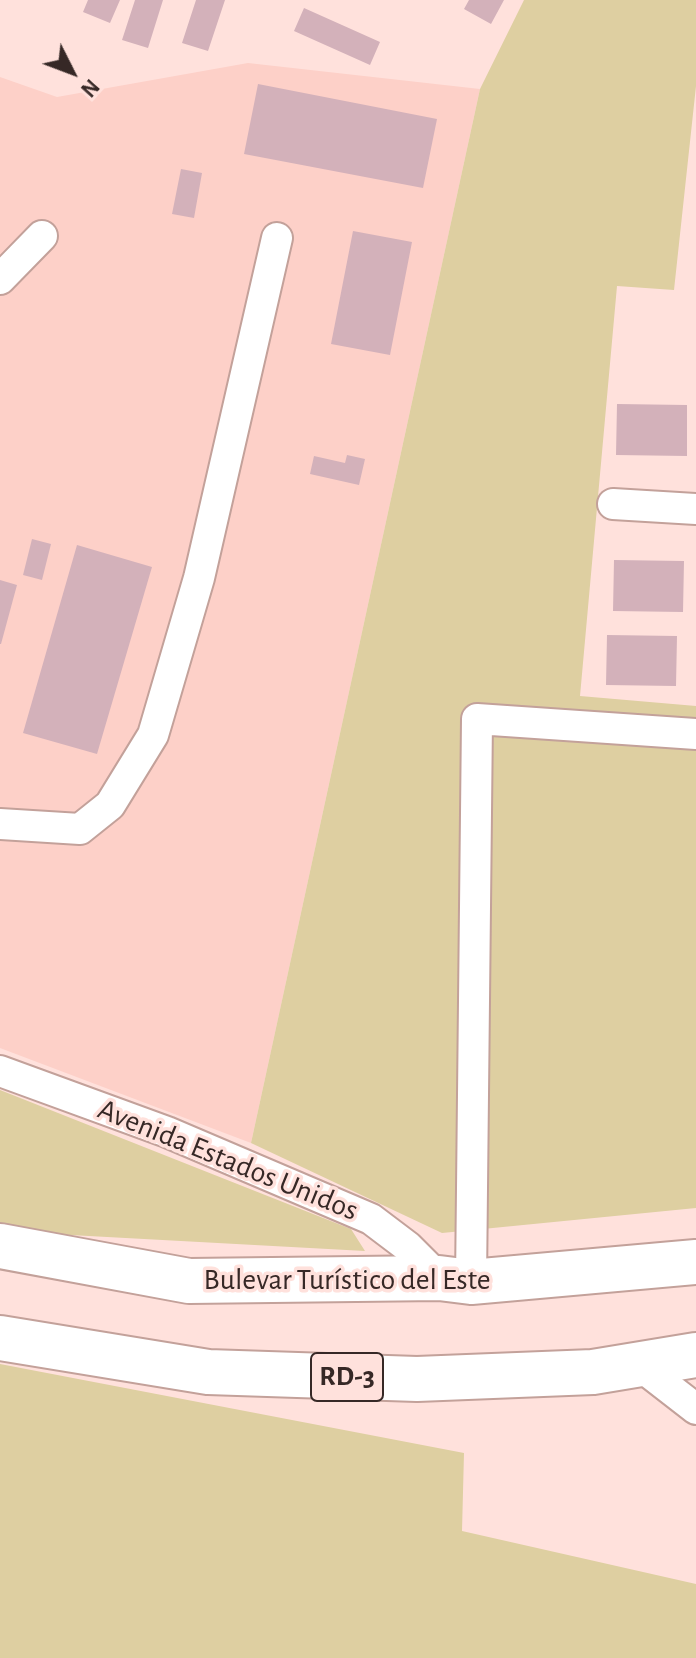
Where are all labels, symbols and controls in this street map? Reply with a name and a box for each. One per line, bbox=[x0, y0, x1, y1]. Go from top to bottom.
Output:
north arrow bbox=[32, 32, 112, 112]
text: N bbox=[77, 75, 103, 101]
street label: Avenida Estados Unidos bbox=[93, 1091, 363, 1229]
street label: Bulevar Turístico del Este bbox=[204, 1262, 490, 1298]
road number: RD-3 bbox=[311, 1353, 383, 1401]

